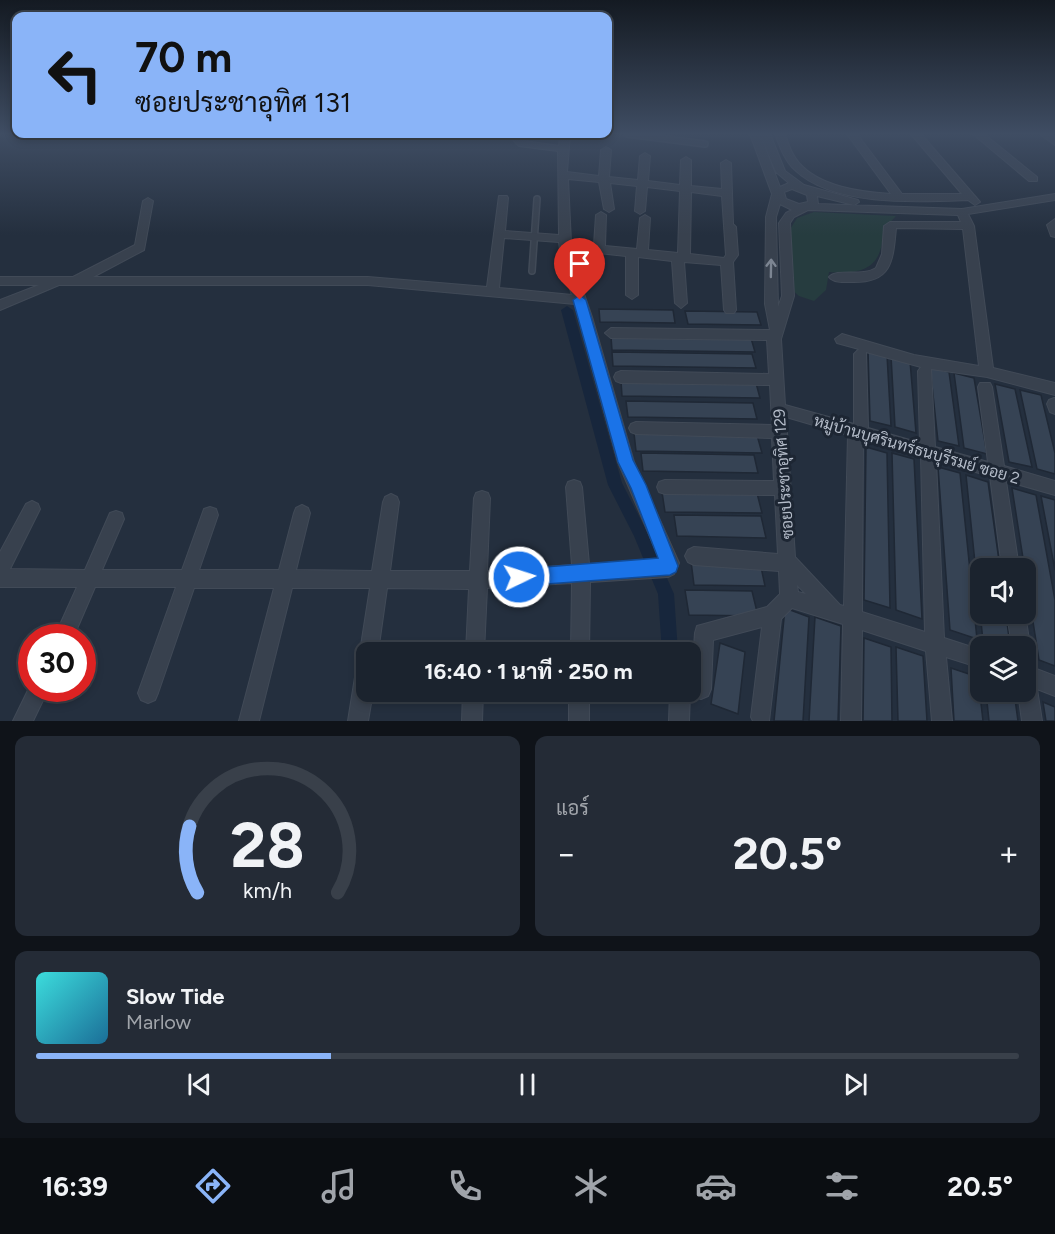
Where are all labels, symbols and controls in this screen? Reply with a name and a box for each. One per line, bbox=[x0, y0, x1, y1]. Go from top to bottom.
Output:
text: 70 m bbox=[135, 32, 232, 83]
icon: left bbox=[36, 36, 114, 114]
text: ซอยประชาอุทิศ 131 bbox=[135, 86, 351, 119]
pin bbox=[554, 238, 605, 300]
icon: arrive bbox=[563, 247, 596, 280]
one-way arrow bbox=[765, 258, 777, 278]
street label: ซอยประชาอุทิศ 129 bbox=[769, 408, 800, 540]
street label: หมู่บ้านบุศรินทร์ธนบุรีรมย์ ซอย 2 bbox=[811, 408, 1023, 490]
position arrow bbox=[487, 545, 551, 609]
map controls bbox=[970, 558, 1036, 702]
button: sound bbox=[970, 558, 1036, 624]
speed limit sign: 30 bbox=[18, 624, 96, 702]
button: layers bbox=[970, 636, 1036, 702]
text: 16:40 · 1 นาที · 250 m bbox=[424, 658, 633, 685]
text: แอร์ bbox=[556, 796, 589, 820]
text: 28 bbox=[230, 808, 305, 883]
text: 20.5° bbox=[733, 826, 842, 880]
text: − bbox=[556, 834, 577, 873]
text: + bbox=[998, 834, 1019, 873]
text: km/h bbox=[243, 878, 292, 903]
text: Slow Tide bbox=[126, 983, 225, 1010]
text: Marlow bbox=[126, 1010, 191, 1034]
icon: previous bbox=[183, 1068, 216, 1101]
icon: pause bbox=[511, 1068, 544, 1101]
icon: next bbox=[839, 1068, 872, 1101]
icon: directions bbox=[192, 1165, 234, 1207]
icon: music bbox=[318, 1165, 360, 1207]
icon: phone bbox=[444, 1165, 486, 1207]
icon: climate bbox=[570, 1165, 612, 1207]
icon: car bbox=[695, 1165, 737, 1207]
icon: filters bbox=[821, 1165, 863, 1207]
text: 16:39 bbox=[42, 1170, 108, 1203]
text: 20.5° bbox=[947, 1170, 1013, 1203]

